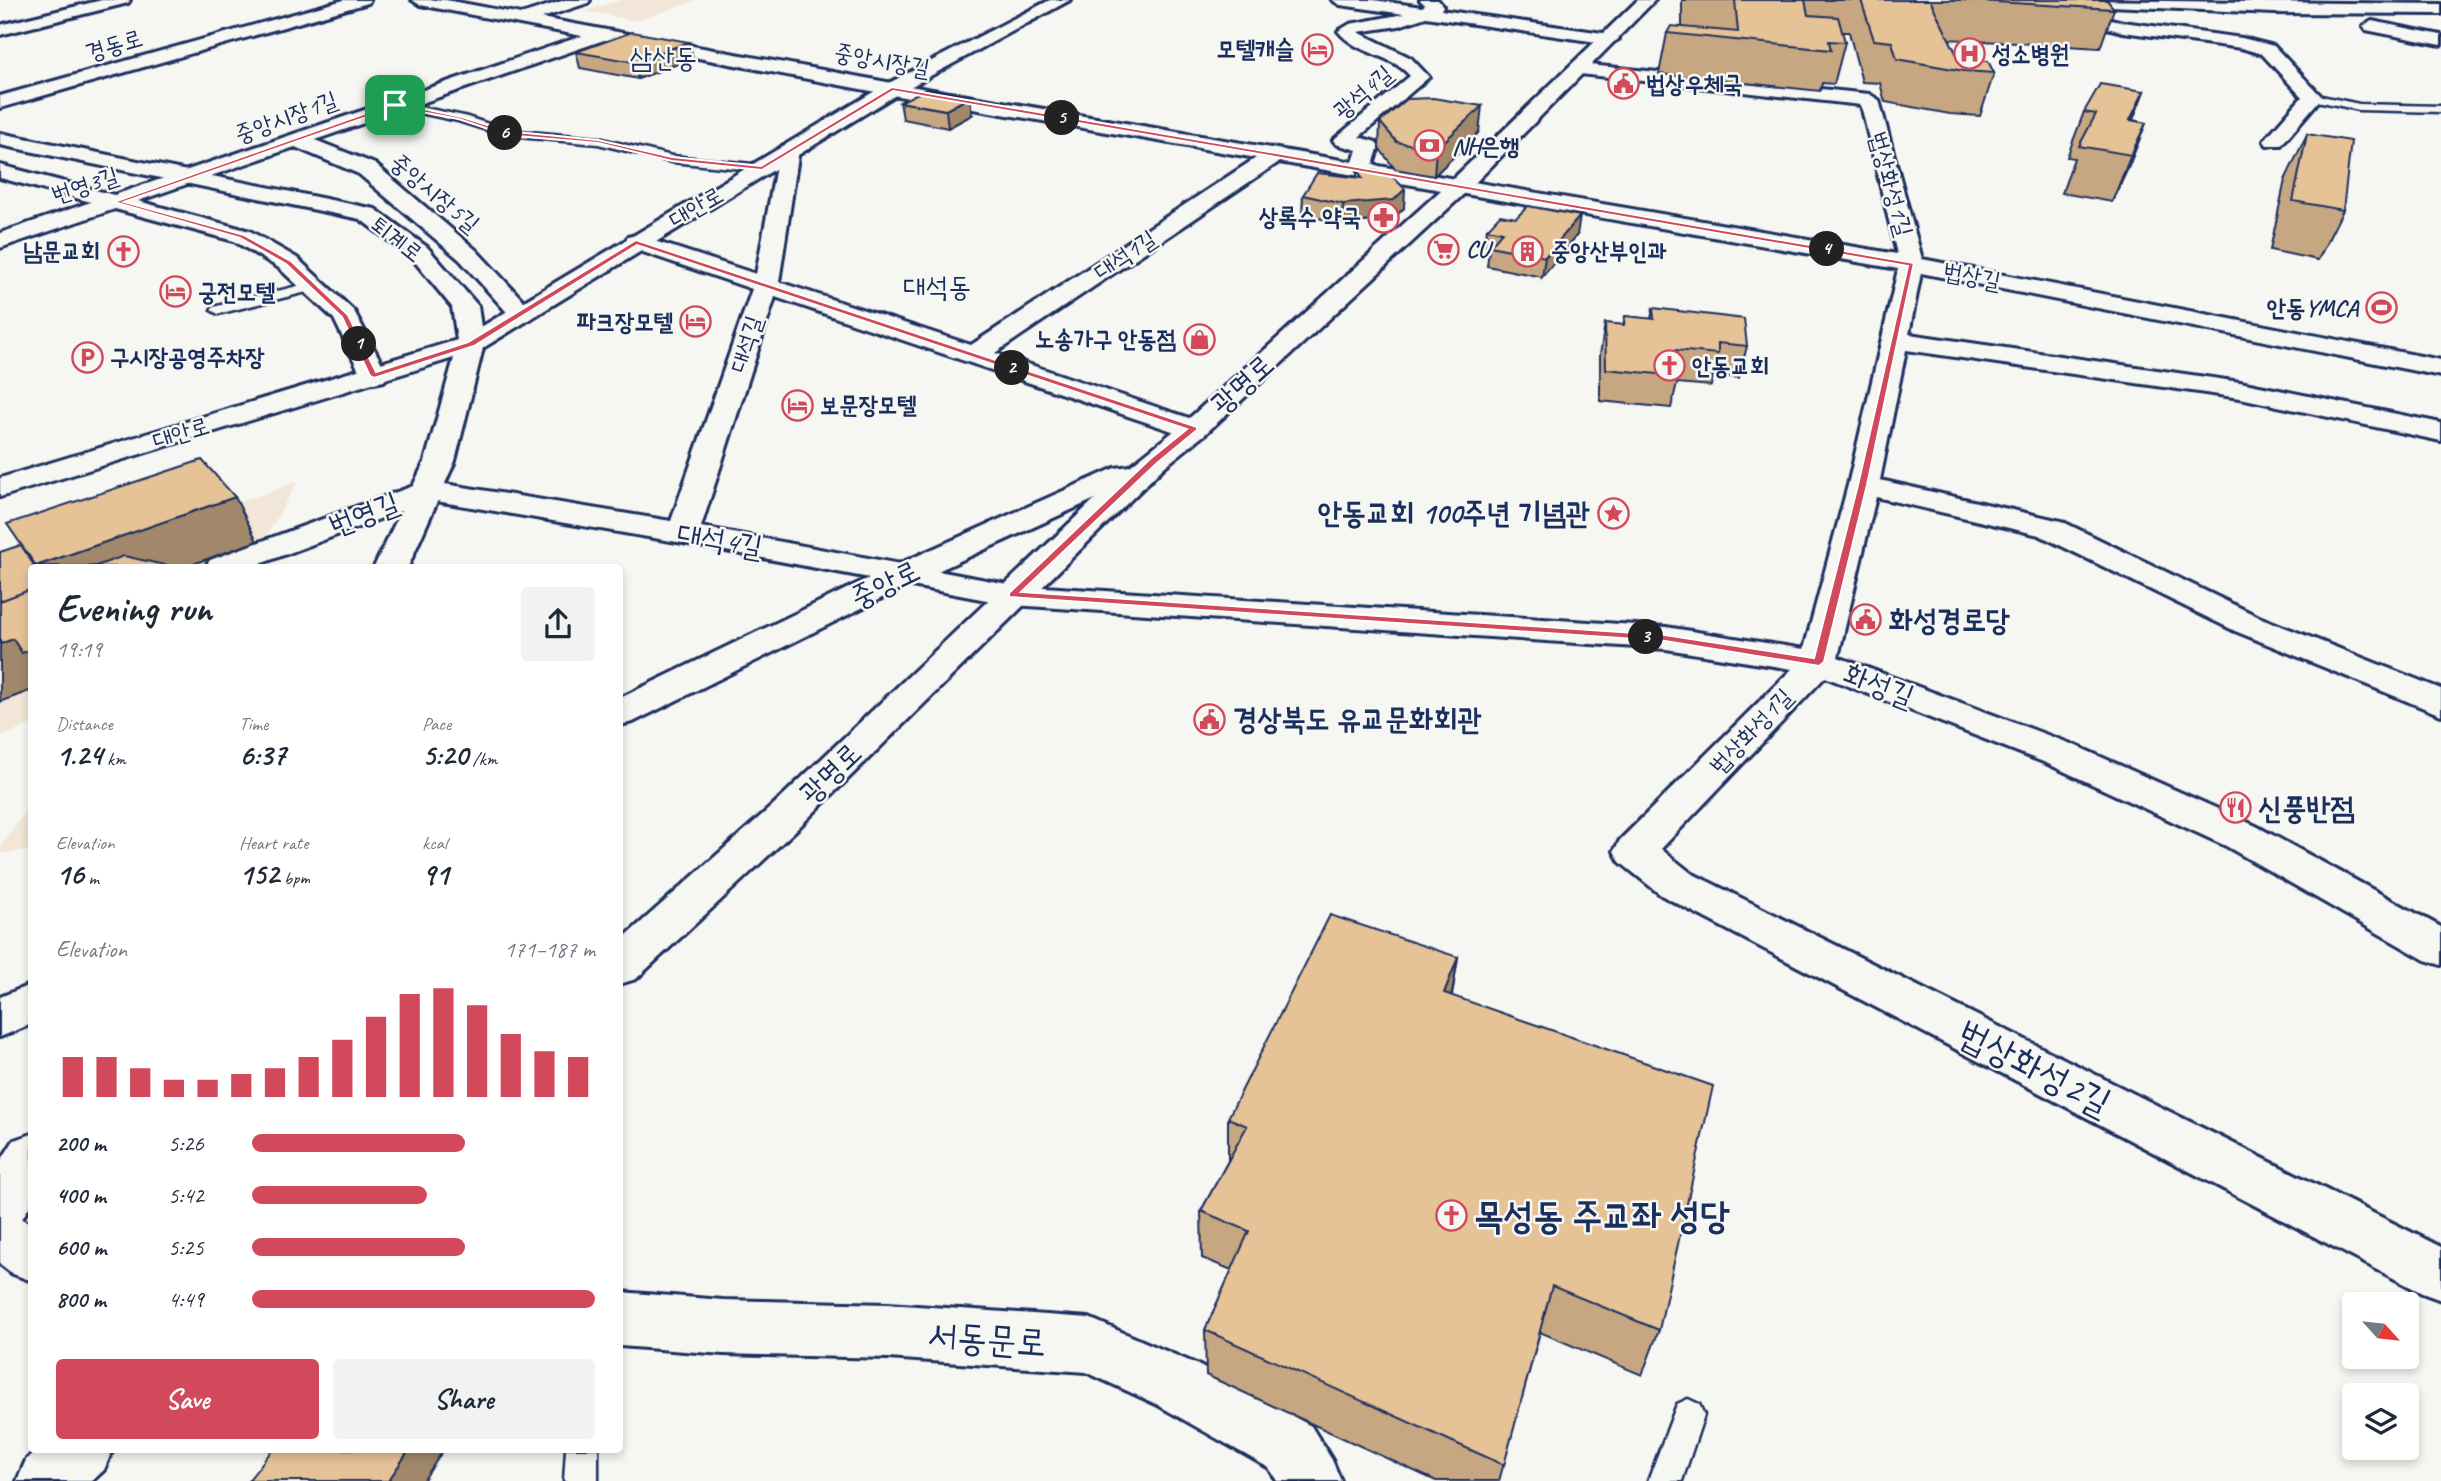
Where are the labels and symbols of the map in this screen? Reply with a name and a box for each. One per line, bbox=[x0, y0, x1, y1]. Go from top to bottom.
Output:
street label: 경동로 bbox=[82, 23, 146, 67]
hotel icon: 모텔캐슬 bbox=[1300, 32, 1334, 66]
place label: 모텔캐슬 bbox=[1217, 34, 1294, 64]
street label: 중앙시장길 bbox=[832, 37, 932, 83]
hospital icon: 성소병원 bbox=[1952, 37, 1986, 71]
place label: 성소병원 bbox=[1992, 39, 2069, 69]
district label: 삼산동 bbox=[629, 40, 697, 75]
street label: 광석4길 bbox=[1327, 58, 1399, 126]
public building icon: 법상우체국 bbox=[1606, 67, 1640, 101]
place label: 법상우체국 bbox=[1646, 69, 1743, 99]
pin bbox=[365, 75, 425, 135]
street label: 중앙시장1길 bbox=[230, 85, 342, 149]
pin: 5 bbox=[1044, 100, 1080, 136]
pin: 6 bbox=[488, 116, 522, 150]
street label: 법상화성1길 bbox=[1863, 128, 1919, 240]
bank icon: NH은행 bbox=[1412, 129, 1446, 163]
place label: NH은행 bbox=[1452, 131, 1519, 161]
street label: 중앙시장5길 bbox=[384, 147, 486, 239]
street label: 번영3길 bbox=[48, 160, 122, 210]
street label: 대안로 bbox=[663, 180, 729, 234]
pharmacy icon: 상록수 약국 bbox=[1367, 200, 1401, 234]
place label: 상록수 약국 bbox=[1259, 202, 1361, 232]
street label: 퇴계로 bbox=[365, 209, 429, 269]
street label: 대석1길 bbox=[1088, 223, 1162, 287]
supermarket icon: CU bbox=[1426, 232, 1460, 266]
pin: 4 bbox=[1810, 232, 1844, 266]
church icon: 남문교회 bbox=[106, 234, 140, 268]
place label: CU bbox=[1466, 234, 1494, 264]
building icon: 중앙산부인과 bbox=[1511, 234, 1545, 268]
place label: 남문교회 bbox=[23, 236, 100, 266]
place label: 중앙산부인과 bbox=[1551, 236, 1667, 266]
street label: 법상길 bbox=[1941, 256, 2003, 296]
district label: 대석동 bbox=[903, 269, 971, 304]
hotel icon: 궁전모텔 bbox=[158, 275, 192, 309]
place label: 궁전모텔 bbox=[198, 277, 276, 307]
sports icon: 안동YMCA bbox=[2364, 291, 2398, 325]
place label: 안동YMCA bbox=[2267, 293, 2360, 323]
hotel icon: 파크장모텔 bbox=[679, 305, 713, 339]
place label: 파크장모텔 bbox=[576, 307, 674, 337]
street label: 대석길 bbox=[723, 312, 769, 376]
shop icon: 노송가구 안동점 bbox=[1182, 322, 1216, 356]
place label: 노송가구 안동점 bbox=[1035, 324, 1176, 354]
pin: 1 bbox=[342, 326, 376, 362]
parking icon: 구시장공영주차장 bbox=[70, 340, 104, 374]
place label: 구시장공영주차장 bbox=[110, 342, 265, 372]
street label: 광명로 bbox=[1202, 346, 1282, 422]
church icon: 안동교회 bbox=[1652, 349, 1686, 383]
pin: 2 bbox=[995, 350, 1030, 386]
place label: 안동교회 bbox=[1692, 351, 1769, 381]
hotel icon: 보문장모텔 bbox=[780, 388, 814, 422]
place label: 보문장모텔 bbox=[820, 390, 917, 420]
street label: 대안로 bbox=[149, 410, 213, 456]
street label: 번영길 bbox=[323, 483, 405, 545]
place label: 안동교회 100주년 기념관 bbox=[1318, 494, 1590, 532]
place icon: 안동교회 100주년 기념관 bbox=[1596, 496, 1630, 530]
street label: 대석4길 bbox=[674, 514, 766, 566]
street label: 중앙로 bbox=[844, 551, 926, 617]
place label: 화성경로당 bbox=[1889, 601, 2011, 639]
public building icon: 화성경로당 bbox=[1849, 603, 1883, 637]
pin: 3 bbox=[1628, 620, 1664, 654]
street label: 화성길 bbox=[1838, 654, 1920, 716]
street label: 법상화성1길 bbox=[1703, 682, 1799, 780]
place label: 경상북도 유교문화회관 bbox=[1233, 700, 1482, 738]
public building icon: 경상북도 유교문화회관 bbox=[1193, 702, 1227, 736]
street label: 광명로 bbox=[791, 734, 869, 812]
place label: 신풍반점 bbox=[2258, 789, 2355, 827]
restaurant icon: 신풍반점 bbox=[2218, 791, 2252, 825]
street label: 법상화성2길 bbox=[1950, 1009, 2119, 1126]
place label: 목성동 주교좌 성당 bbox=[1474, 1192, 1730, 1239]
church icon: 목성동 주교좌 성당 bbox=[1434, 1198, 1468, 1232]
north arrow bbox=[2342, 1292, 2418, 1368]
street label: 서동문로 bbox=[926, 1311, 1048, 1366]

